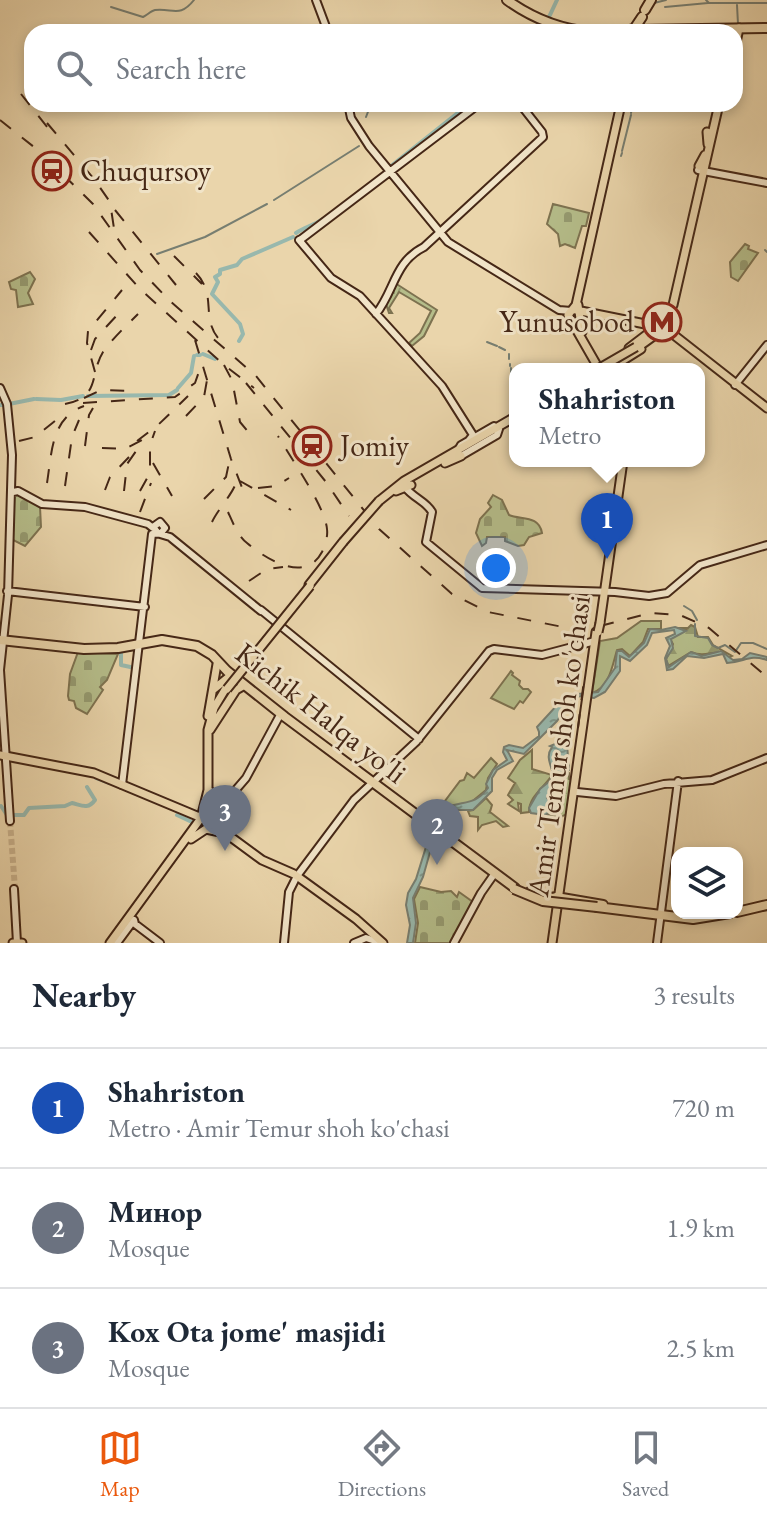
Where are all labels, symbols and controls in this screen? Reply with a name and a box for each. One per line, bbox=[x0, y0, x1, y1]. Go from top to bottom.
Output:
search box bbox=[24, 24, 743, 112]
icon: search bbox=[52, 46, 96, 90]
text: Search here bbox=[116, 49, 246, 88]
station icon: Chuqursoy bbox=[31, 150, 73, 192]
place label: Chuqursoy bbox=[80, 151, 212, 190]
metro station icon: Yunusobod bbox=[641, 301, 683, 343]
place label: Yunusobod bbox=[499, 302, 635, 341]
popup bbox=[509, 363, 705, 467]
text: Shahriston bbox=[539, 379, 675, 418]
text: Metro bbox=[539, 418, 601, 452]
station icon: Jomiy bbox=[291, 425, 333, 467]
place label: Jomiy bbox=[337, 426, 410, 465]
pin: 1 bbox=[581, 493, 633, 559]
your location bbox=[476, 548, 516, 588]
street label: Amir Temur shoh ko'chasi bbox=[518, 593, 599, 900]
street label: Kichik Halqa yo'li bbox=[228, 633, 415, 792]
pin: 3 bbox=[199, 785, 251, 851]
pin: 2 bbox=[411, 799, 463, 865]
map controls bbox=[671, 847, 743, 919]
button: layers bbox=[671, 847, 743, 919]
text: Nearby bbox=[32, 973, 136, 1017]
text: 3 results bbox=[654, 978, 735, 1012]
text: Shahriston bbox=[108, 1072, 245, 1111]
text: 1 bbox=[51, 1091, 65, 1125]
text: 720 m bbox=[672, 1091, 735, 1125]
text: Metro · Amir Temur shoh ko'chasi bbox=[108, 1111, 450, 1145]
text: Минор bbox=[108, 1192, 202, 1231]
text: 2 bbox=[51, 1211, 65, 1245]
text: 1.9 km bbox=[666, 1211, 735, 1245]
text: Mosque bbox=[108, 1231, 190, 1265]
text: Kox Ota jome' masjidi bbox=[108, 1312, 386, 1351]
text: 3 bbox=[51, 1331, 65, 1365]
text: 2.5 km bbox=[666, 1331, 735, 1365]
text: Mosque bbox=[108, 1351, 190, 1385]
tab: Map bbox=[98, 1426, 142, 1503]
tab: Directions bbox=[338, 1426, 426, 1503]
tab: Saved bbox=[622, 1426, 669, 1503]

